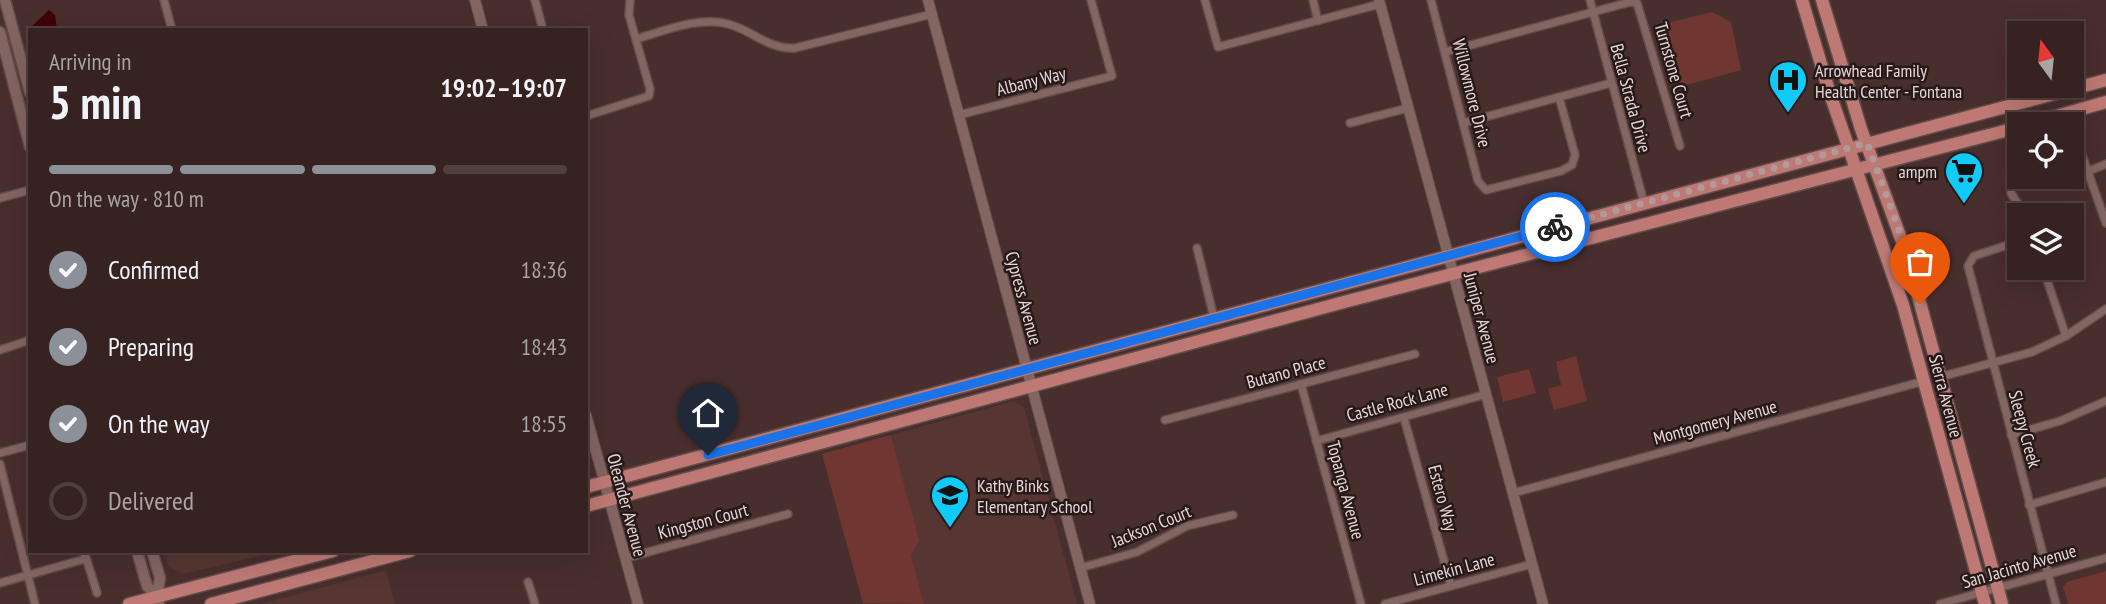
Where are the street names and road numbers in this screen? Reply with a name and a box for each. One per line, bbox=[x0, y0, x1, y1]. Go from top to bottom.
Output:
street label: Turnstone Court bbox=[1649, 19, 1699, 121]
street label: Willowmore Drive bbox=[1447, 36, 1497, 150]
street label: Bella Strada Drive bbox=[1605, 41, 1657, 155]
street label: Albany Way bbox=[994, 61, 1068, 101]
street label: Cypress Avenue bbox=[1001, 249, 1047, 347]
street label: Juniper Avenue bbox=[1459, 269, 1505, 366]
street label: Butano Place bbox=[1244, 350, 1328, 394]
street label: Sierra Avenue bbox=[1924, 352, 1968, 440]
street label: Castle Rock Lane bbox=[1344, 377, 1450, 427]
street label: Sleepy Creek bbox=[2004, 388, 2046, 470]
street label: Montgomery Avenue bbox=[1651, 394, 1779, 450]
street label: Topanga Avenue bbox=[1322, 438, 1370, 542]
street label: Oleander Avenue bbox=[602, 451, 652, 559]
street label: Estero Way bbox=[1423, 462, 1463, 534]
street label: Kingston Court bbox=[655, 498, 751, 544]
street label: Jackson Court bbox=[1107, 500, 1194, 553]
street label: San Jacinto Avenue bbox=[1959, 539, 2079, 593]
street label: Limekin Lane bbox=[1411, 547, 1497, 591]

